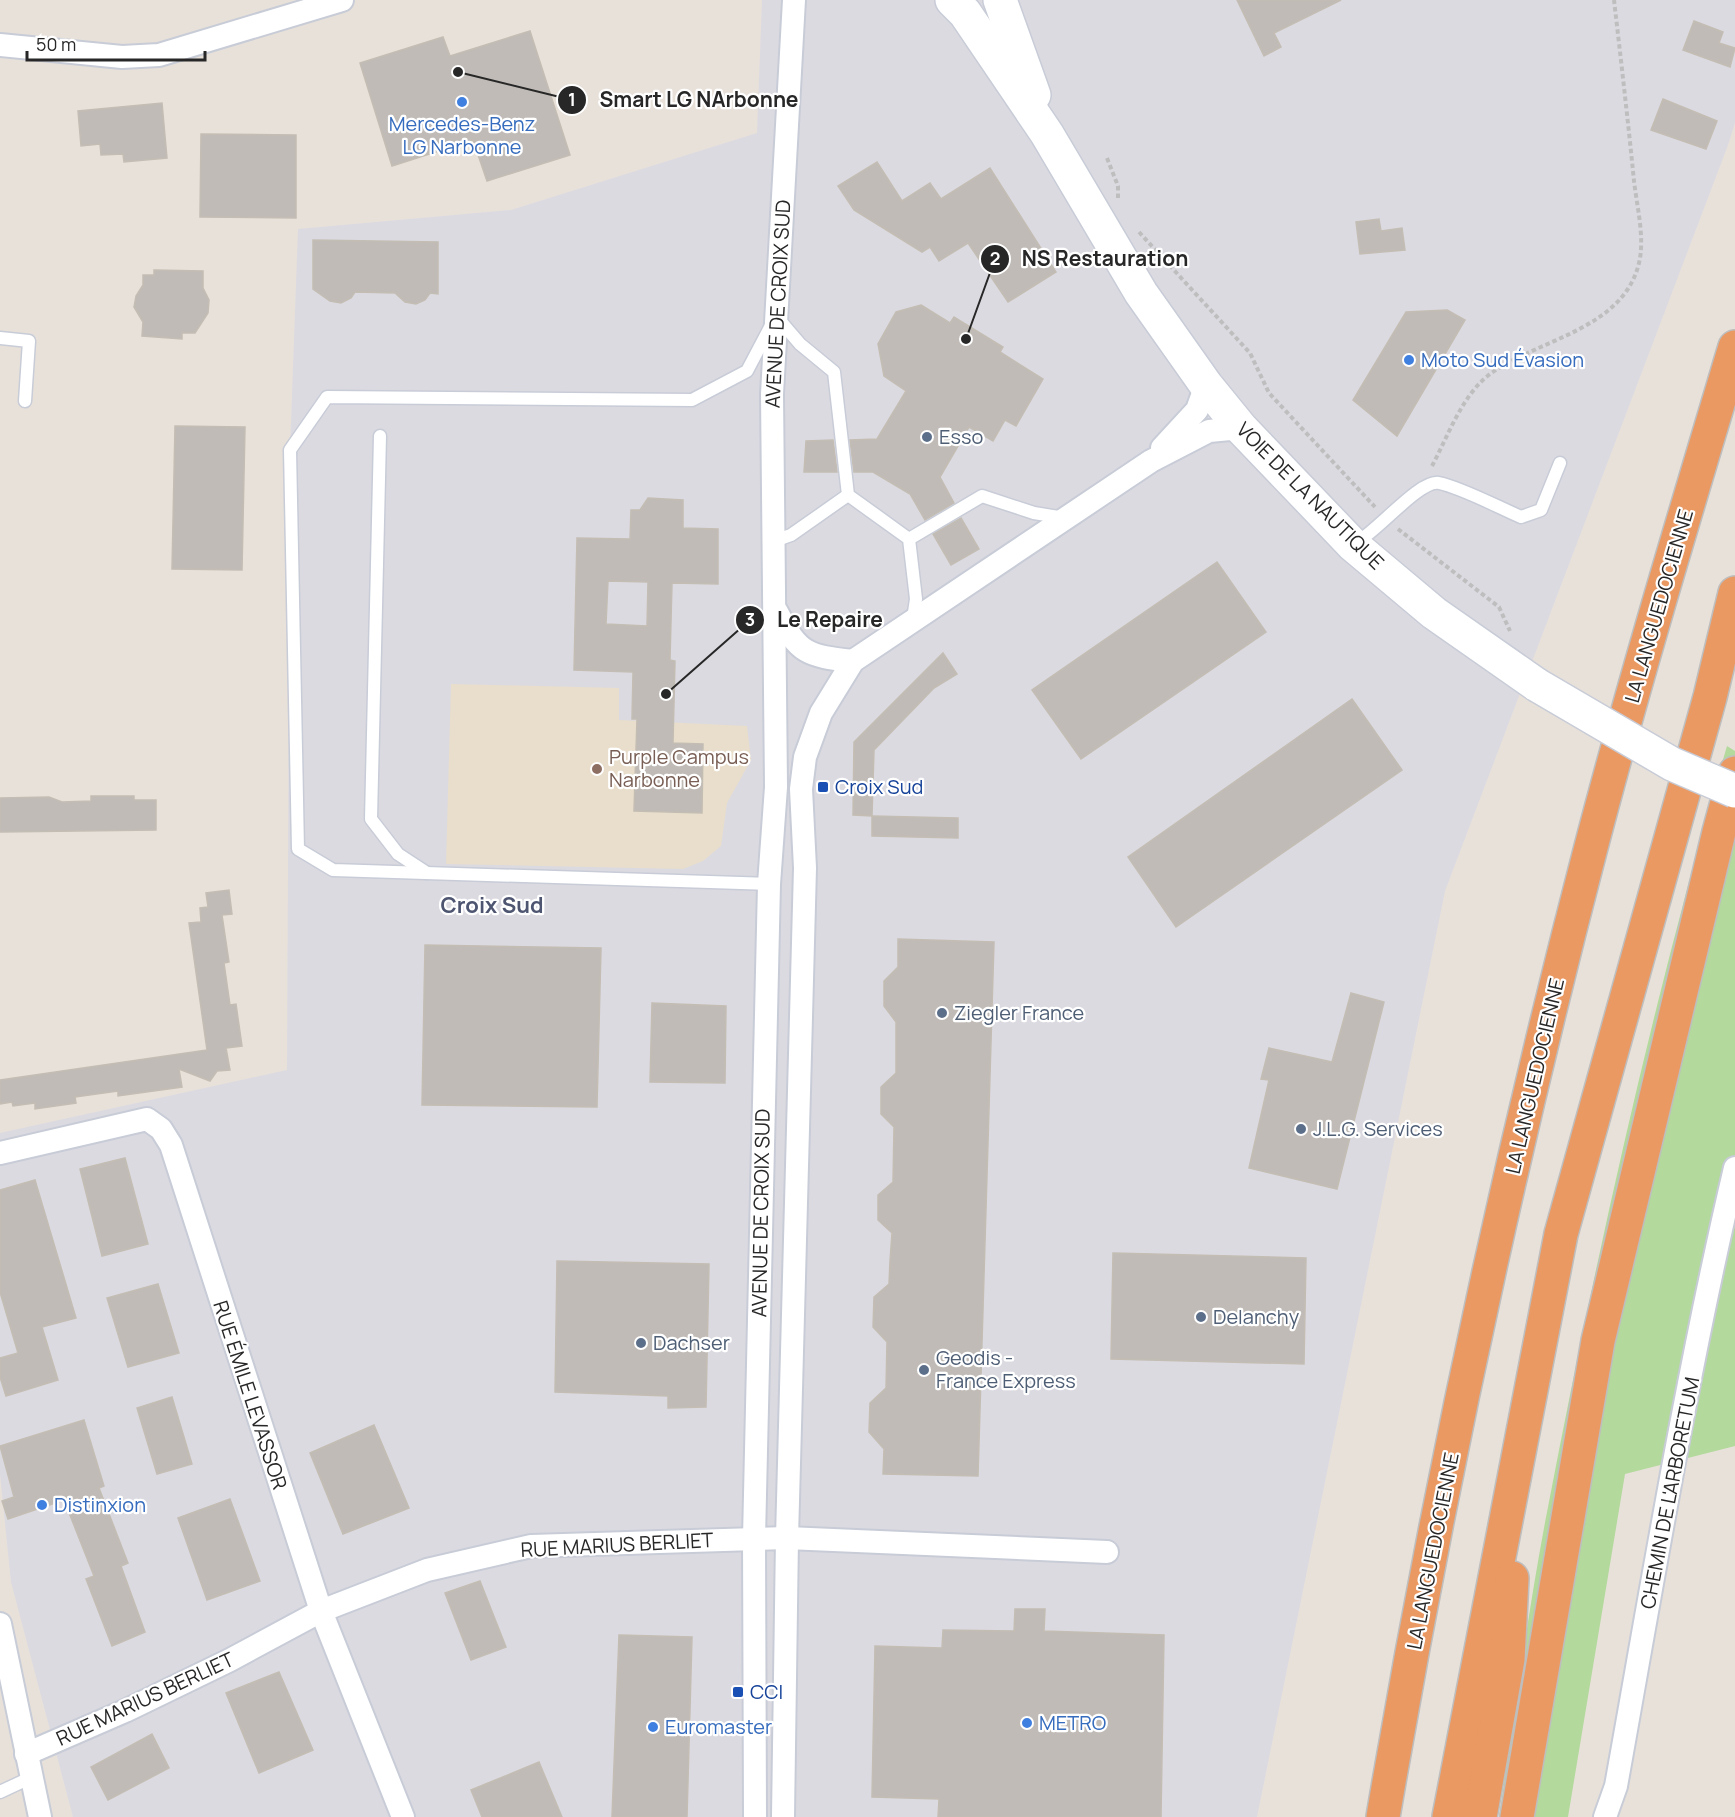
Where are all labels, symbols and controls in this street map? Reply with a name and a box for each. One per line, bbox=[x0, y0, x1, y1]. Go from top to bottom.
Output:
scale bar bbox=[27, 24, 206, 62]
text: 50 m bbox=[36, 32, 76, 56]
callout: Smart LG NArbonne bbox=[557, 80, 810, 119]
text: Smart LG NArbonne bbox=[600, 85, 799, 113]
text: 1 bbox=[568, 87, 576, 111]
marker: Mercedes-Benz LG Narbonne bbox=[455, 95, 469, 109]
place label: Mercedes-Benz LG Narbonne bbox=[389, 110, 535, 160]
street label: AVENUE DE CROIX SUD bbox=[759, 199, 796, 409]
callout: NS Restauration bbox=[980, 239, 1200, 278]
text: NS Restauration bbox=[1022, 244, 1188, 272]
text: 2 bbox=[990, 246, 1000, 270]
place label: Moto Sud Évasion bbox=[1421, 346, 1584, 373]
marker: Moto Sud Évasion bbox=[1402, 353, 1416, 367]
street label: VOIE DE LA NAUTIQUE bbox=[1231, 416, 1390, 575]
place label: Esso bbox=[939, 423, 983, 450]
marker: Esso bbox=[920, 430, 934, 444]
street label: LA LANGUEDOCIENNE bbox=[1618, 506, 1699, 706]
callout: Le Repaire bbox=[735, 600, 895, 639]
text: Le Repaire bbox=[777, 605, 883, 633]
text: 3 bbox=[745, 607, 755, 631]
place label: Purple Campus Narbonne bbox=[609, 743, 749, 793]
marker: Purple Campus Narbonne bbox=[590, 762, 604, 776]
place label: Croix Sud bbox=[835, 773, 923, 800]
marker: Croix Sud bbox=[816, 780, 830, 794]
district label: Croix Sud bbox=[441, 890, 543, 920]
street label: LA LANGUEDOCIENNE bbox=[1499, 975, 1570, 1176]
place label: Ziegler France bbox=[954, 999, 1084, 1026]
marker: Ziegler France bbox=[935, 1006, 949, 1020]
street label: AVENUE DE CROIX SUD bbox=[745, 1108, 776, 1318]
place label: J.L.G. Services bbox=[1313, 1115, 1443, 1142]
marker: J.L.G. Services bbox=[1294, 1122, 1308, 1136]
street label: RUE ÉMILE LEVASSOR bbox=[207, 1297, 294, 1493]
place label: Delanchy bbox=[1213, 1303, 1300, 1330]
marker: Delanchy bbox=[1194, 1310, 1208, 1324]
place label: Dachser bbox=[653, 1329, 730, 1356]
marker: Dachser bbox=[634, 1336, 648, 1350]
place label: Geodis - France Express bbox=[936, 1344, 1076, 1394]
marker: Geodis - France Express bbox=[917, 1363, 931, 1377]
street label: CHEMIN DE L'ARBORETUM bbox=[1634, 1375, 1705, 1611]
street label: LA LANGUEDOCIENNE bbox=[1400, 1450, 1465, 1652]
place label: Distinxion bbox=[54, 1491, 146, 1518]
marker: Distinxion bbox=[35, 1498, 49, 1512]
street label: RUE MARIUS BERLIET bbox=[520, 1526, 714, 1563]
street label: RUE MARIUS BERLIET bbox=[52, 1645, 238, 1752]
place label: CCI bbox=[750, 1678, 783, 1705]
marker: CCI bbox=[731, 1685, 745, 1699]
place label: METRO bbox=[1039, 1709, 1106, 1736]
place label: Euromaster bbox=[665, 1713, 772, 1740]
marker: METRO bbox=[1020, 1716, 1034, 1730]
marker: Euromaster bbox=[646, 1720, 660, 1734]

